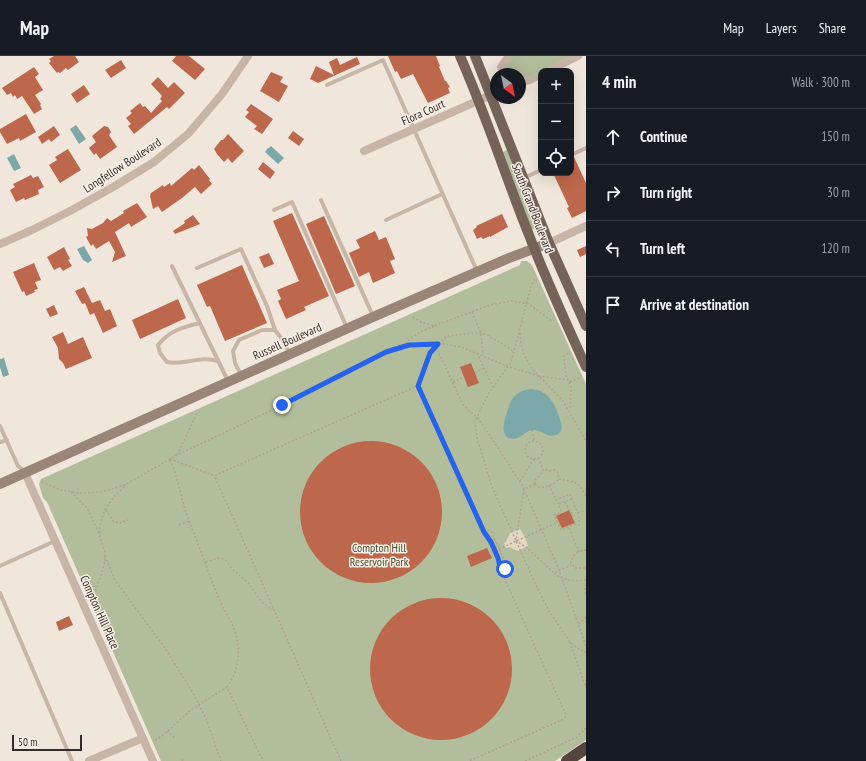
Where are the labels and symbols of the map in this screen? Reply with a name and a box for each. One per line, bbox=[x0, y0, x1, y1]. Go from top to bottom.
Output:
north arrow bbox=[490, 68, 526, 104]
street label: Flora Court bbox=[399, 96, 448, 128]
street label: Longfellow Boulevard bbox=[80, 134, 164, 196]
street label: South Grand Boulevard bbox=[509, 161, 557, 255]
street label: Russell Boulevard bbox=[250, 319, 324, 363]
route end bbox=[273, 396, 291, 414]
park label: Compton Hill Reservoir Park bbox=[350, 540, 409, 569]
route start bbox=[496, 560, 514, 578]
street label: Compton Hill Place bbox=[77, 573, 123, 651]
scale bar bbox=[12, 733, 82, 752]

